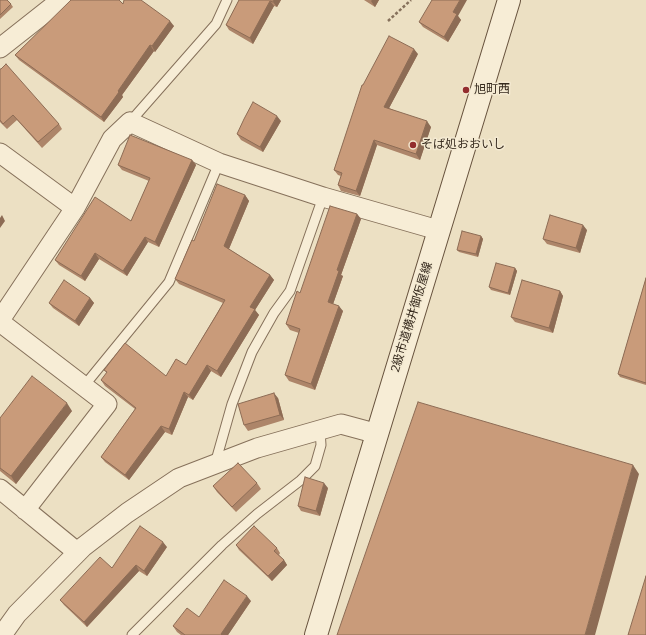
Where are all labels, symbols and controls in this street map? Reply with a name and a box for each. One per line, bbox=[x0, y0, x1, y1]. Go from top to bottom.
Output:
place label: 旭町西 bbox=[474, 83, 510, 97]
marker: 旭町西 bbox=[461, 85, 471, 95]
place label: そば処おおいし bbox=[421, 138, 505, 152]
marker: そば処おおいし bbox=[408, 140, 418, 150]
street label: 2級市道横井御仮屋線 bbox=[388, 260, 436, 374]

